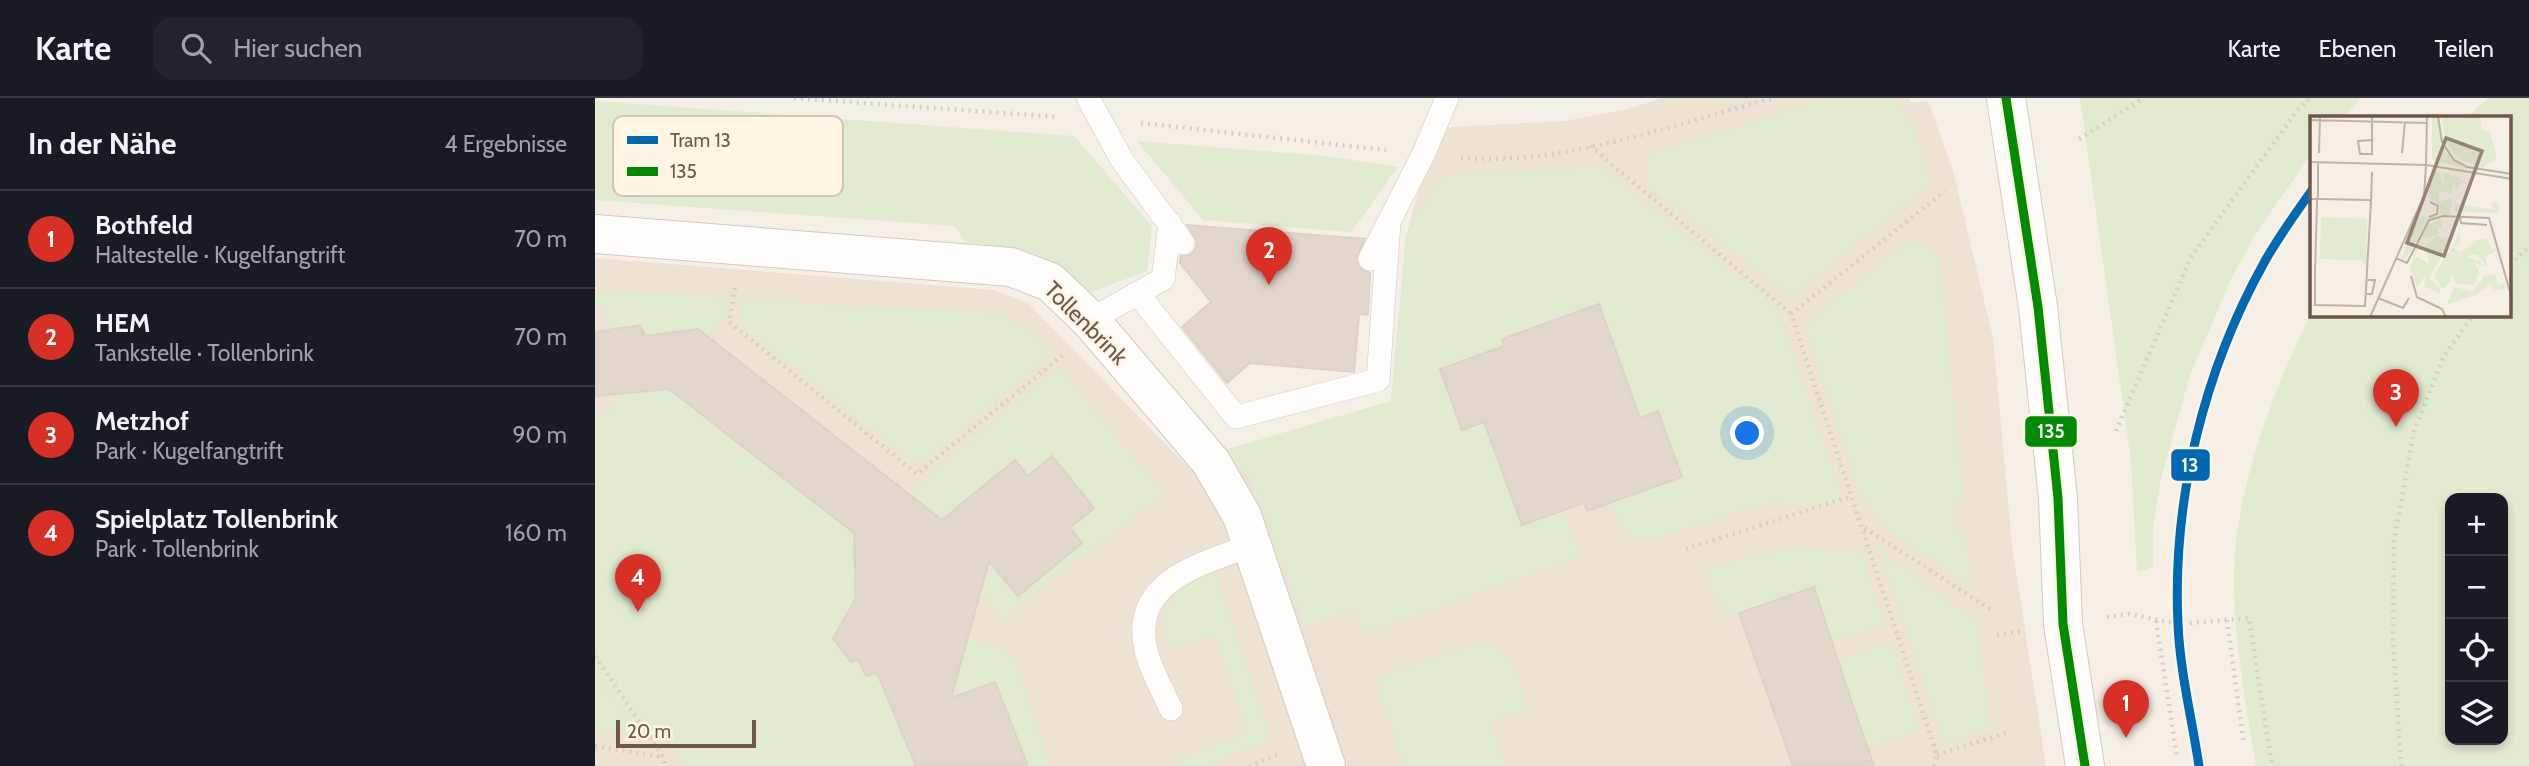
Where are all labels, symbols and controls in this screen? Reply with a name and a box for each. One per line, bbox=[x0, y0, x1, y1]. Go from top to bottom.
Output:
search box bbox=[153, 17, 643, 80]
text: Karte bbox=[35, 28, 111, 68]
icon: search bbox=[177, 29, 215, 67]
text: Hier suchen bbox=[233, 32, 362, 64]
text: Karte bbox=[2227, 34, 2280, 63]
text: Ebenen bbox=[2318, 34, 2396, 63]
text: Teilen bbox=[2434, 34, 2494, 63]
legend bbox=[613, 116, 843, 196]
inset map bbox=[2310, 116, 2511, 317]
text: In der Nähe bbox=[28, 125, 177, 162]
text: Tram 13 bbox=[670, 129, 731, 152]
text: 4 Ergebnisse bbox=[444, 130, 567, 158]
text: 135 bbox=[670, 160, 697, 183]
text: Bothfeld bbox=[95, 209, 193, 241]
text: 1 bbox=[47, 225, 55, 253]
text: 70 m bbox=[514, 225, 567, 253]
pin: 2 bbox=[1246, 227, 1292, 285]
text: Haltestelle · Kugelfangtrift bbox=[95, 241, 345, 269]
street label: Tollenbrink bbox=[1038, 275, 1134, 371]
text: HEM bbox=[95, 307, 150, 339]
text: 2 bbox=[45, 323, 57, 351]
text: 70 m bbox=[514, 323, 567, 351]
text: Tankstelle · Tollenbrink bbox=[95, 339, 314, 367]
pin: 3 bbox=[2373, 369, 2419, 427]
text: Metzhof bbox=[95, 405, 189, 437]
line badge: 135 bbox=[2024, 415, 2078, 448]
your location bbox=[1730, 416, 1764, 450]
text: 135 bbox=[2037, 420, 2065, 443]
text: 3 bbox=[45, 421, 57, 449]
text: 90 m bbox=[513, 421, 567, 449]
text: Park · Kugelfangtrift bbox=[95, 437, 284, 465]
line badge: 13 bbox=[2170, 448, 2211, 482]
text: 13 bbox=[2181, 454, 2199, 477]
map controls bbox=[2445, 493, 2508, 745]
button: + bbox=[2445, 493, 2508, 556]
text: Spielplatz Tollenbrink bbox=[95, 503, 338, 535]
text: 4 bbox=[44, 519, 58, 547]
text: 160 m bbox=[505, 519, 567, 547]
text: Park · Tollenbrink bbox=[95, 535, 259, 563]
pin: 4 bbox=[615, 554, 661, 612]
button: − bbox=[2445, 556, 2508, 619]
button: locate bbox=[2445, 619, 2508, 682]
pin: 1 bbox=[2103, 680, 2149, 738]
button: layers bbox=[2445, 682, 2508, 745]
scale bar bbox=[616, 717, 756, 749]
text: 20 m bbox=[627, 720, 671, 743]

